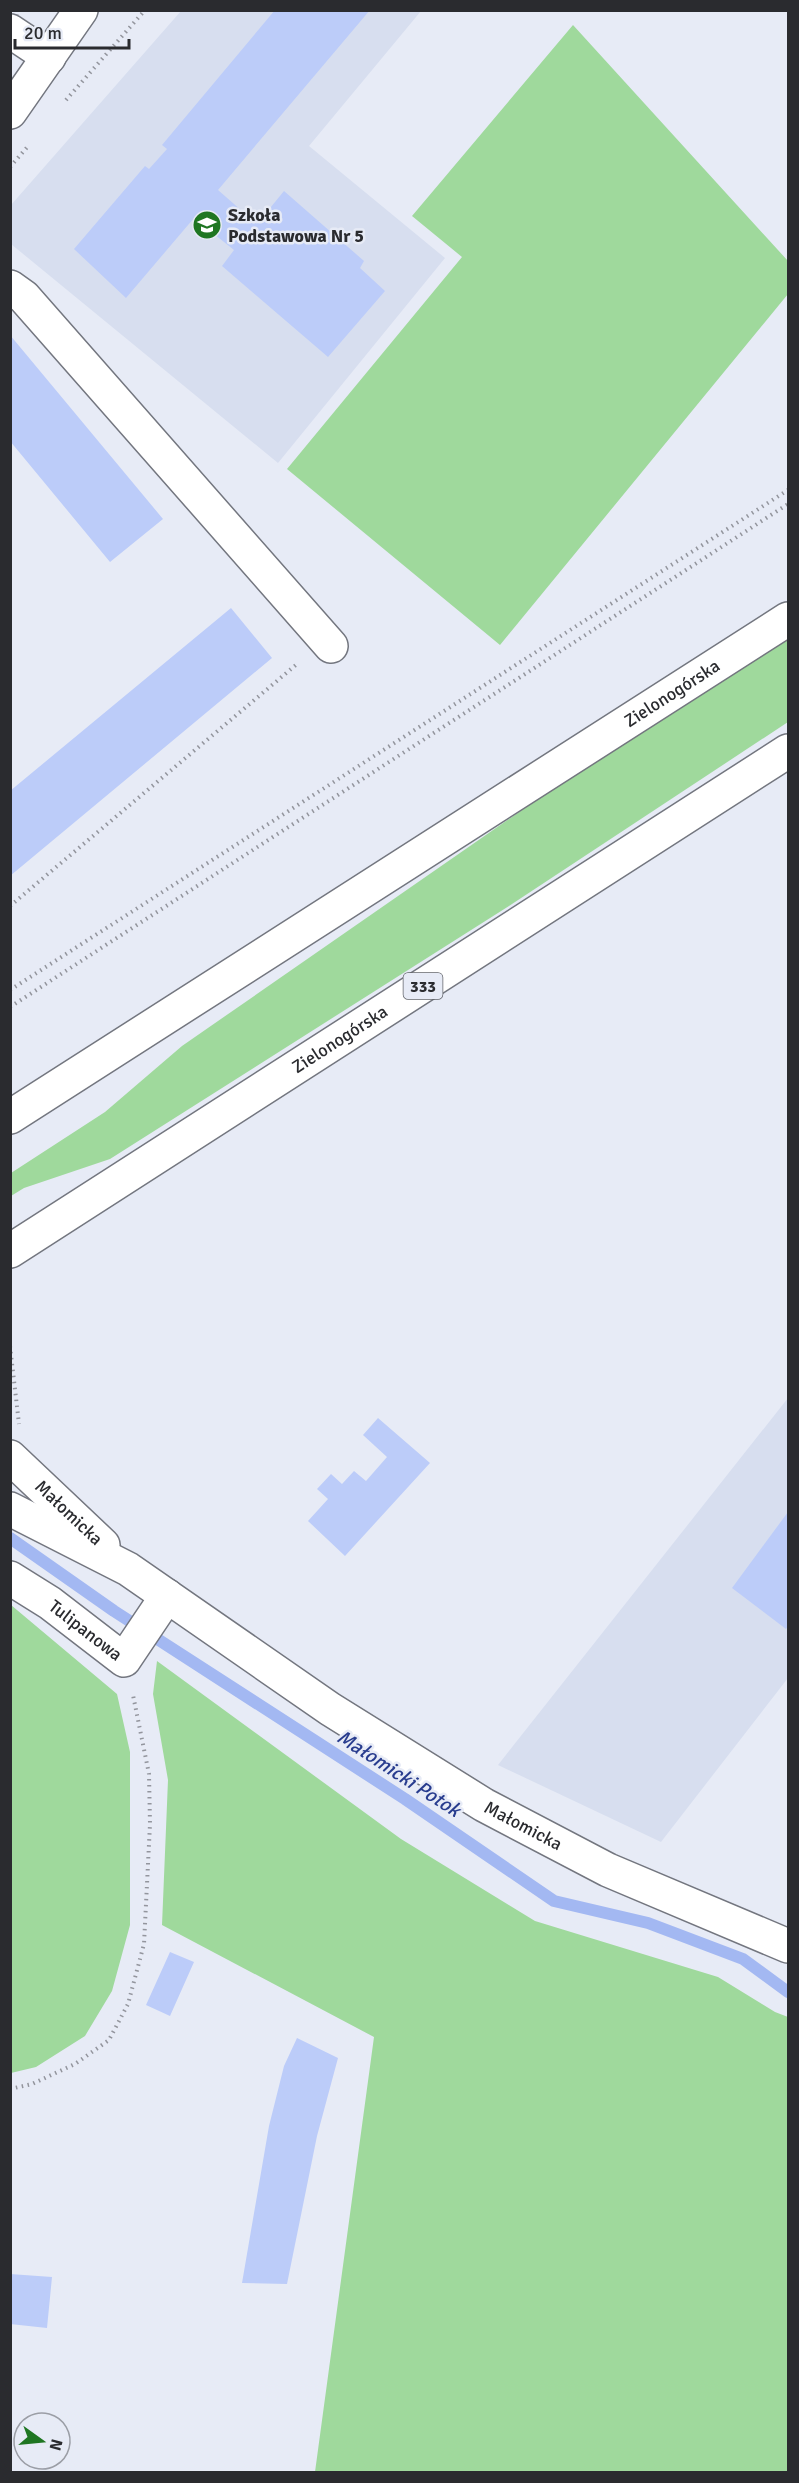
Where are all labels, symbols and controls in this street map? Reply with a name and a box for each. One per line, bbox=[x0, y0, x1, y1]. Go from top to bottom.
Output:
scale bar bbox=[15, 12, 129, 50]
text: 20 m bbox=[24, 22, 62, 44]
place label: Szkoła Podstawowa Nr 5 bbox=[228, 204, 364, 247]
school or university icon: Szkoła Podstawowa Nr 5 bbox=[191, 209, 223, 241]
street label: Zielonogórska bbox=[620, 655, 724, 732]
road number: 333 bbox=[404, 973, 442, 999]
street label: Zielonogórska bbox=[288, 1000, 392, 1078]
street label: Małomicka bbox=[30, 1475, 107, 1550]
street label: Tulipanowa bbox=[44, 1595, 127, 1666]
water label: Małomicki Potok bbox=[332, 1724, 467, 1824]
street label: Małomicka bbox=[481, 1796, 566, 1855]
north arrow bbox=[12, 2411, 72, 2471]
text: N bbox=[44, 2437, 67, 2453]

